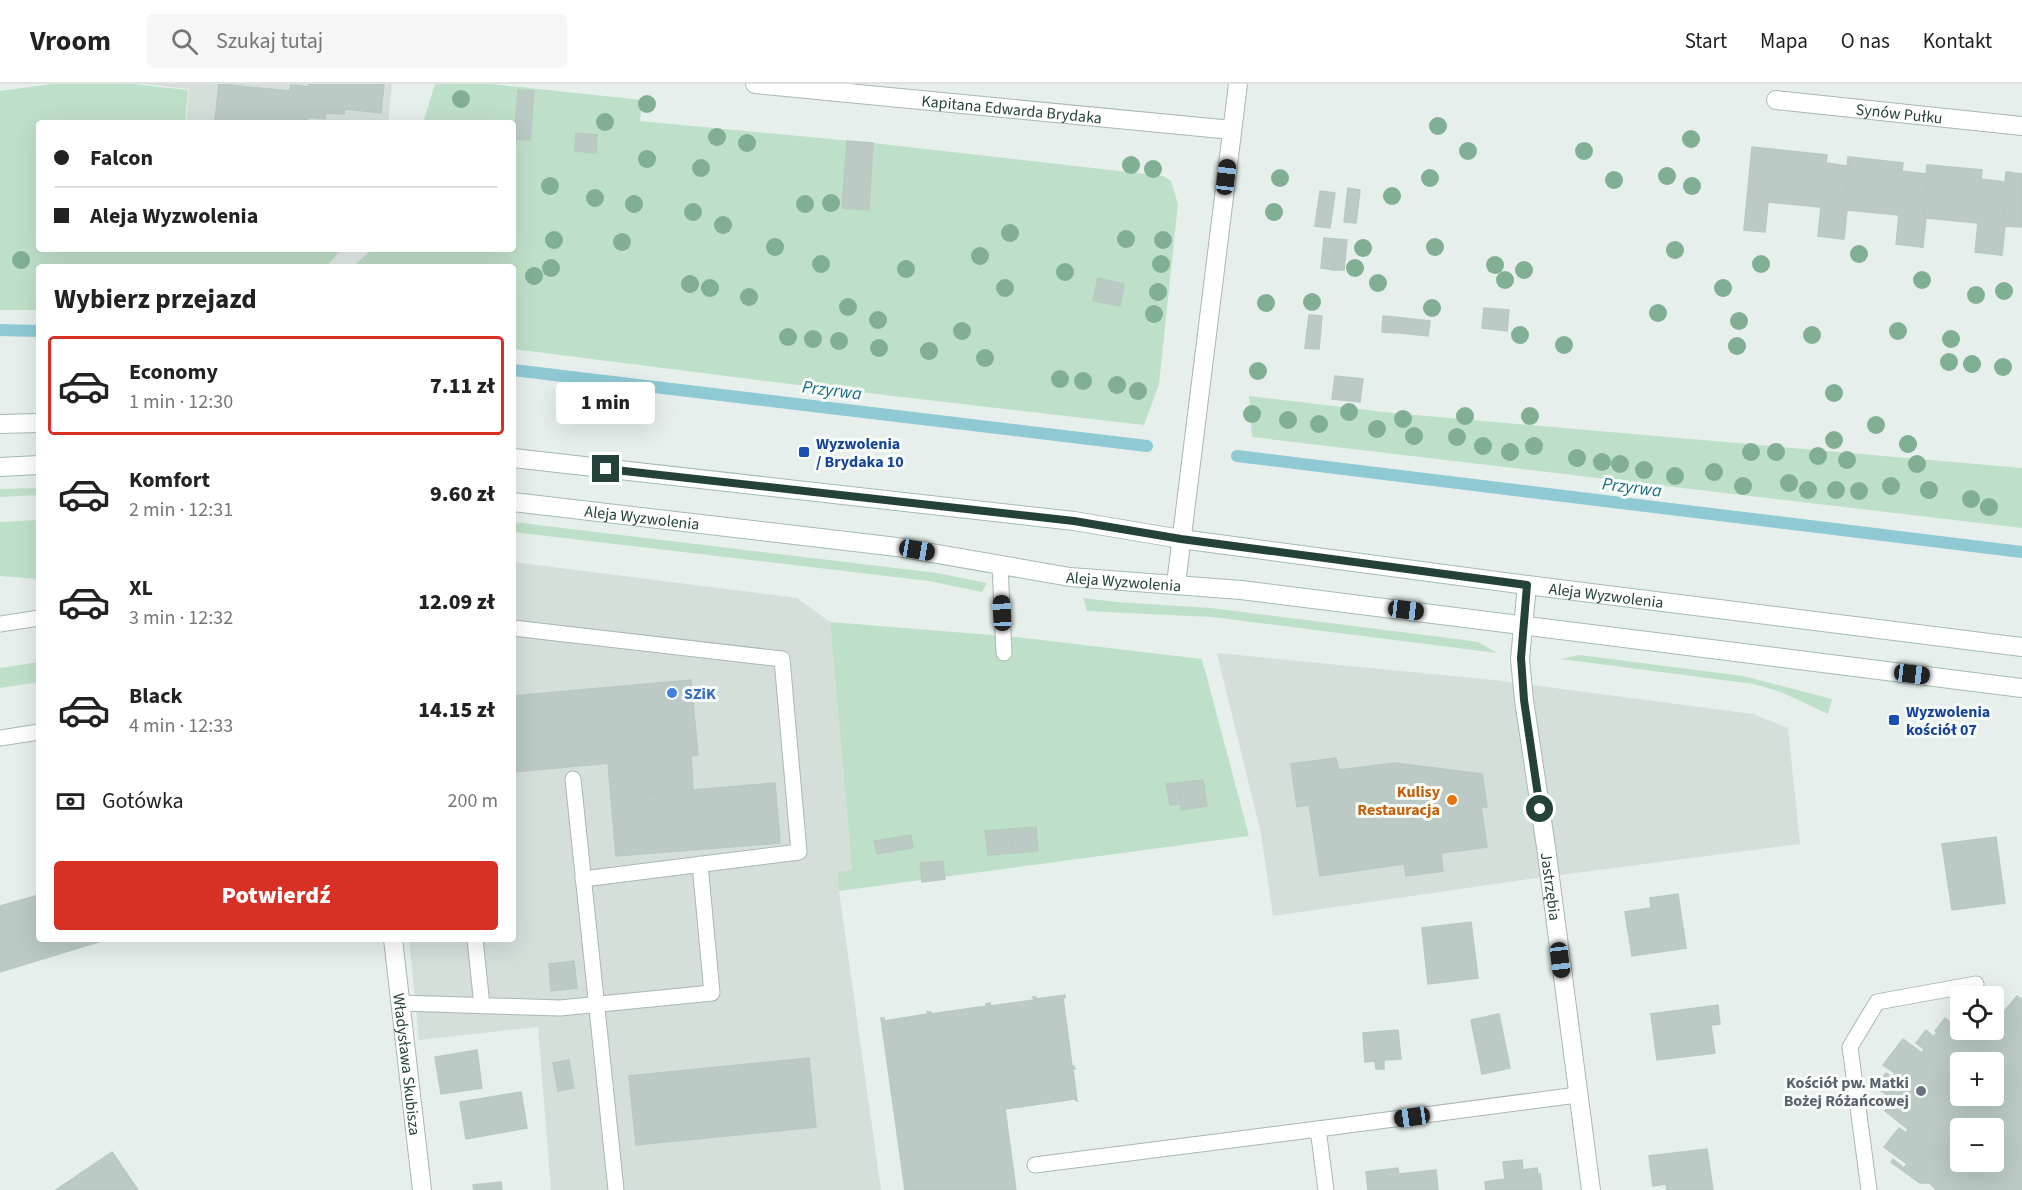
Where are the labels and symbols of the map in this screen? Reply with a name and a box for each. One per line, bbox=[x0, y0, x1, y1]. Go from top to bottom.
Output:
street label: Kapitana Edwarda Brydaka bbox=[920, 90, 1103, 129]
street label: Synów Pułku bbox=[1855, 99, 1944, 130]
car bbox=[1215, 158, 1237, 196]
water label: Przyrwa bbox=[801, 374, 864, 407]
callout: 1 min bbox=[556, 382, 656, 424]
place label: Wyzwolenia / Brydaka 10 bbox=[816, 433, 904, 473]
marker: Wyzwolenia / Brydaka 10 bbox=[797, 445, 811, 459]
route end bbox=[592, 455, 619, 482]
water label: Przyrwa bbox=[1601, 471, 1664, 504]
street label: Aleja Wyzwolenia bbox=[583, 500, 701, 536]
car bbox=[898, 538, 936, 562]
street label: Aleja Wyzwolenia bbox=[1065, 567, 1182, 597]
street label: Aleja Wyzwolenia bbox=[1548, 578, 1665, 614]
car bbox=[992, 595, 1012, 631]
car bbox=[1387, 599, 1425, 621]
car bbox=[1893, 663, 1931, 685]
place label: SZiK bbox=[684, 683, 716, 705]
marker: SZiK bbox=[665, 686, 679, 700]
place label: Wyzwolenia kościół 07 bbox=[1906, 701, 1990, 741]
marker: Wyzwolenia kościół 07 bbox=[1887, 713, 1901, 727]
place label: Kulisy Restauracja bbox=[1357, 781, 1441, 821]
marker: Kulisy Restauracja bbox=[1445, 793, 1459, 807]
route start bbox=[1526, 795, 1553, 822]
street label: Jastrzębia bbox=[1535, 851, 1566, 922]
car bbox=[1549, 941, 1571, 979]
street label: Władysława Skubisza bbox=[387, 992, 426, 1137]
place label: Kościół pw. Matki Bożej Różańcowej bbox=[1784, 1072, 1909, 1112]
marker: Kościół pw. Matki Bożej Różańcowej bbox=[1914, 1084, 1928, 1098]
car bbox=[1393, 1106, 1431, 1128]

